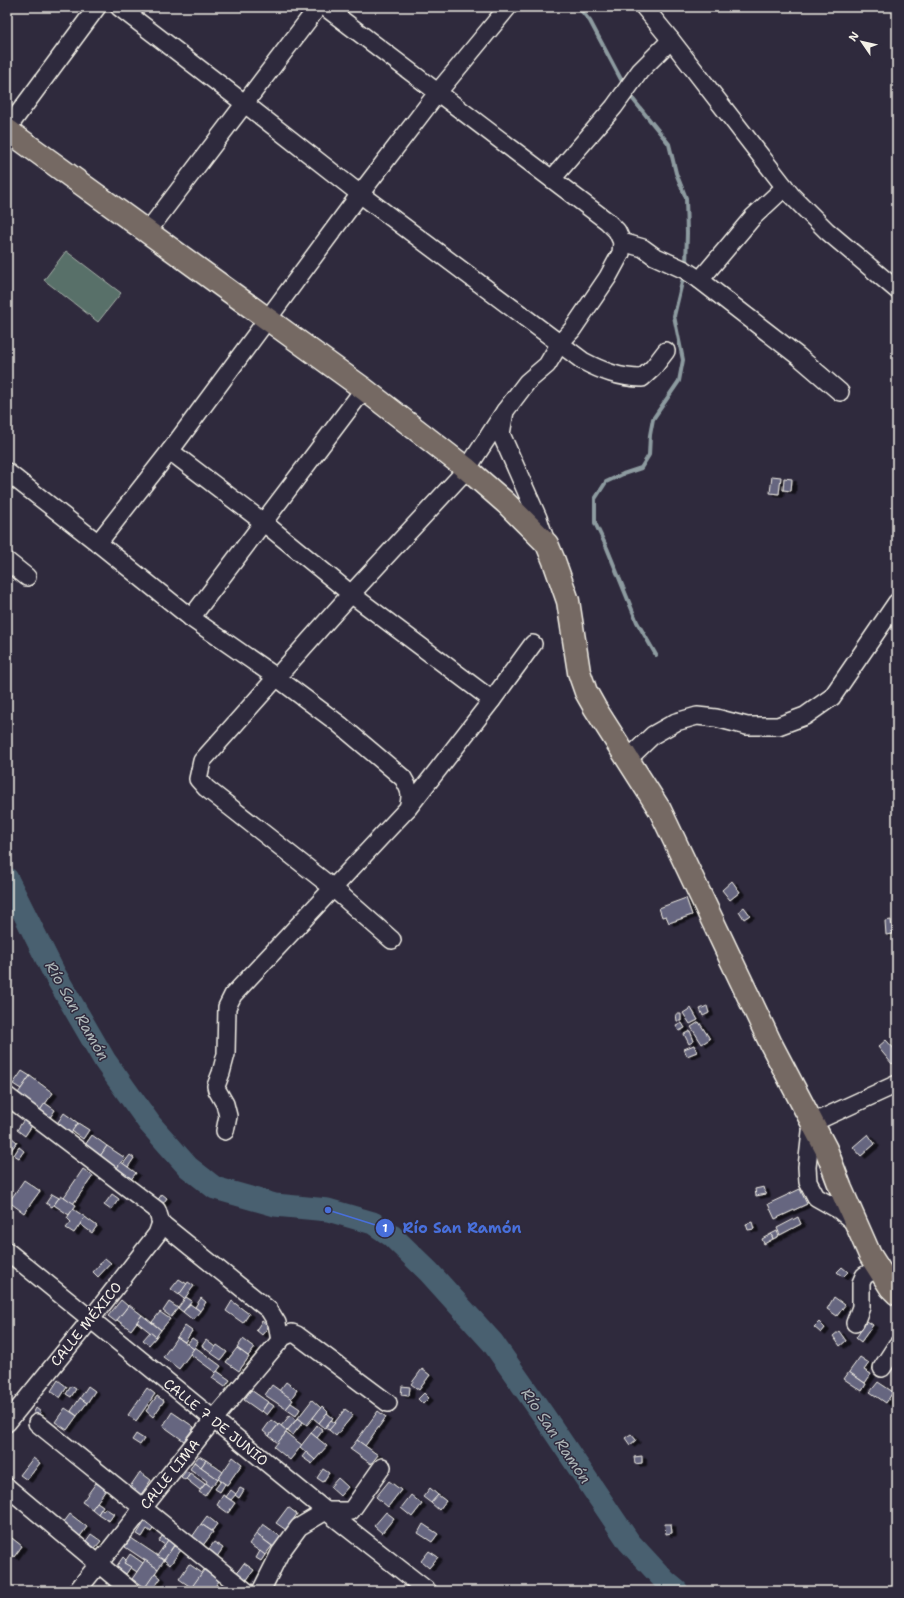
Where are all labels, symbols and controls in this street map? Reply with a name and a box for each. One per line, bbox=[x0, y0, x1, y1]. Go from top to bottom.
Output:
north arrow bbox=[842, 22, 882, 62]
text: N bbox=[845, 29, 863, 44]
water label: Río San Ramón bbox=[40, 958, 114, 1064]
callout: Río San Ramón bbox=[375, 1214, 530, 1241]
text: Río San Ramón bbox=[403, 1218, 521, 1238]
text: 1 bbox=[382, 1220, 388, 1236]
street label: CALLE MÉXICO bbox=[46, 1278, 126, 1370]
street label: CALLE 7 DE JUNIO bbox=[160, 1374, 272, 1470]
water label: Río San Ramón bbox=[517, 1384, 595, 1488]
street label: CALLE LIMA bbox=[136, 1435, 204, 1513]

